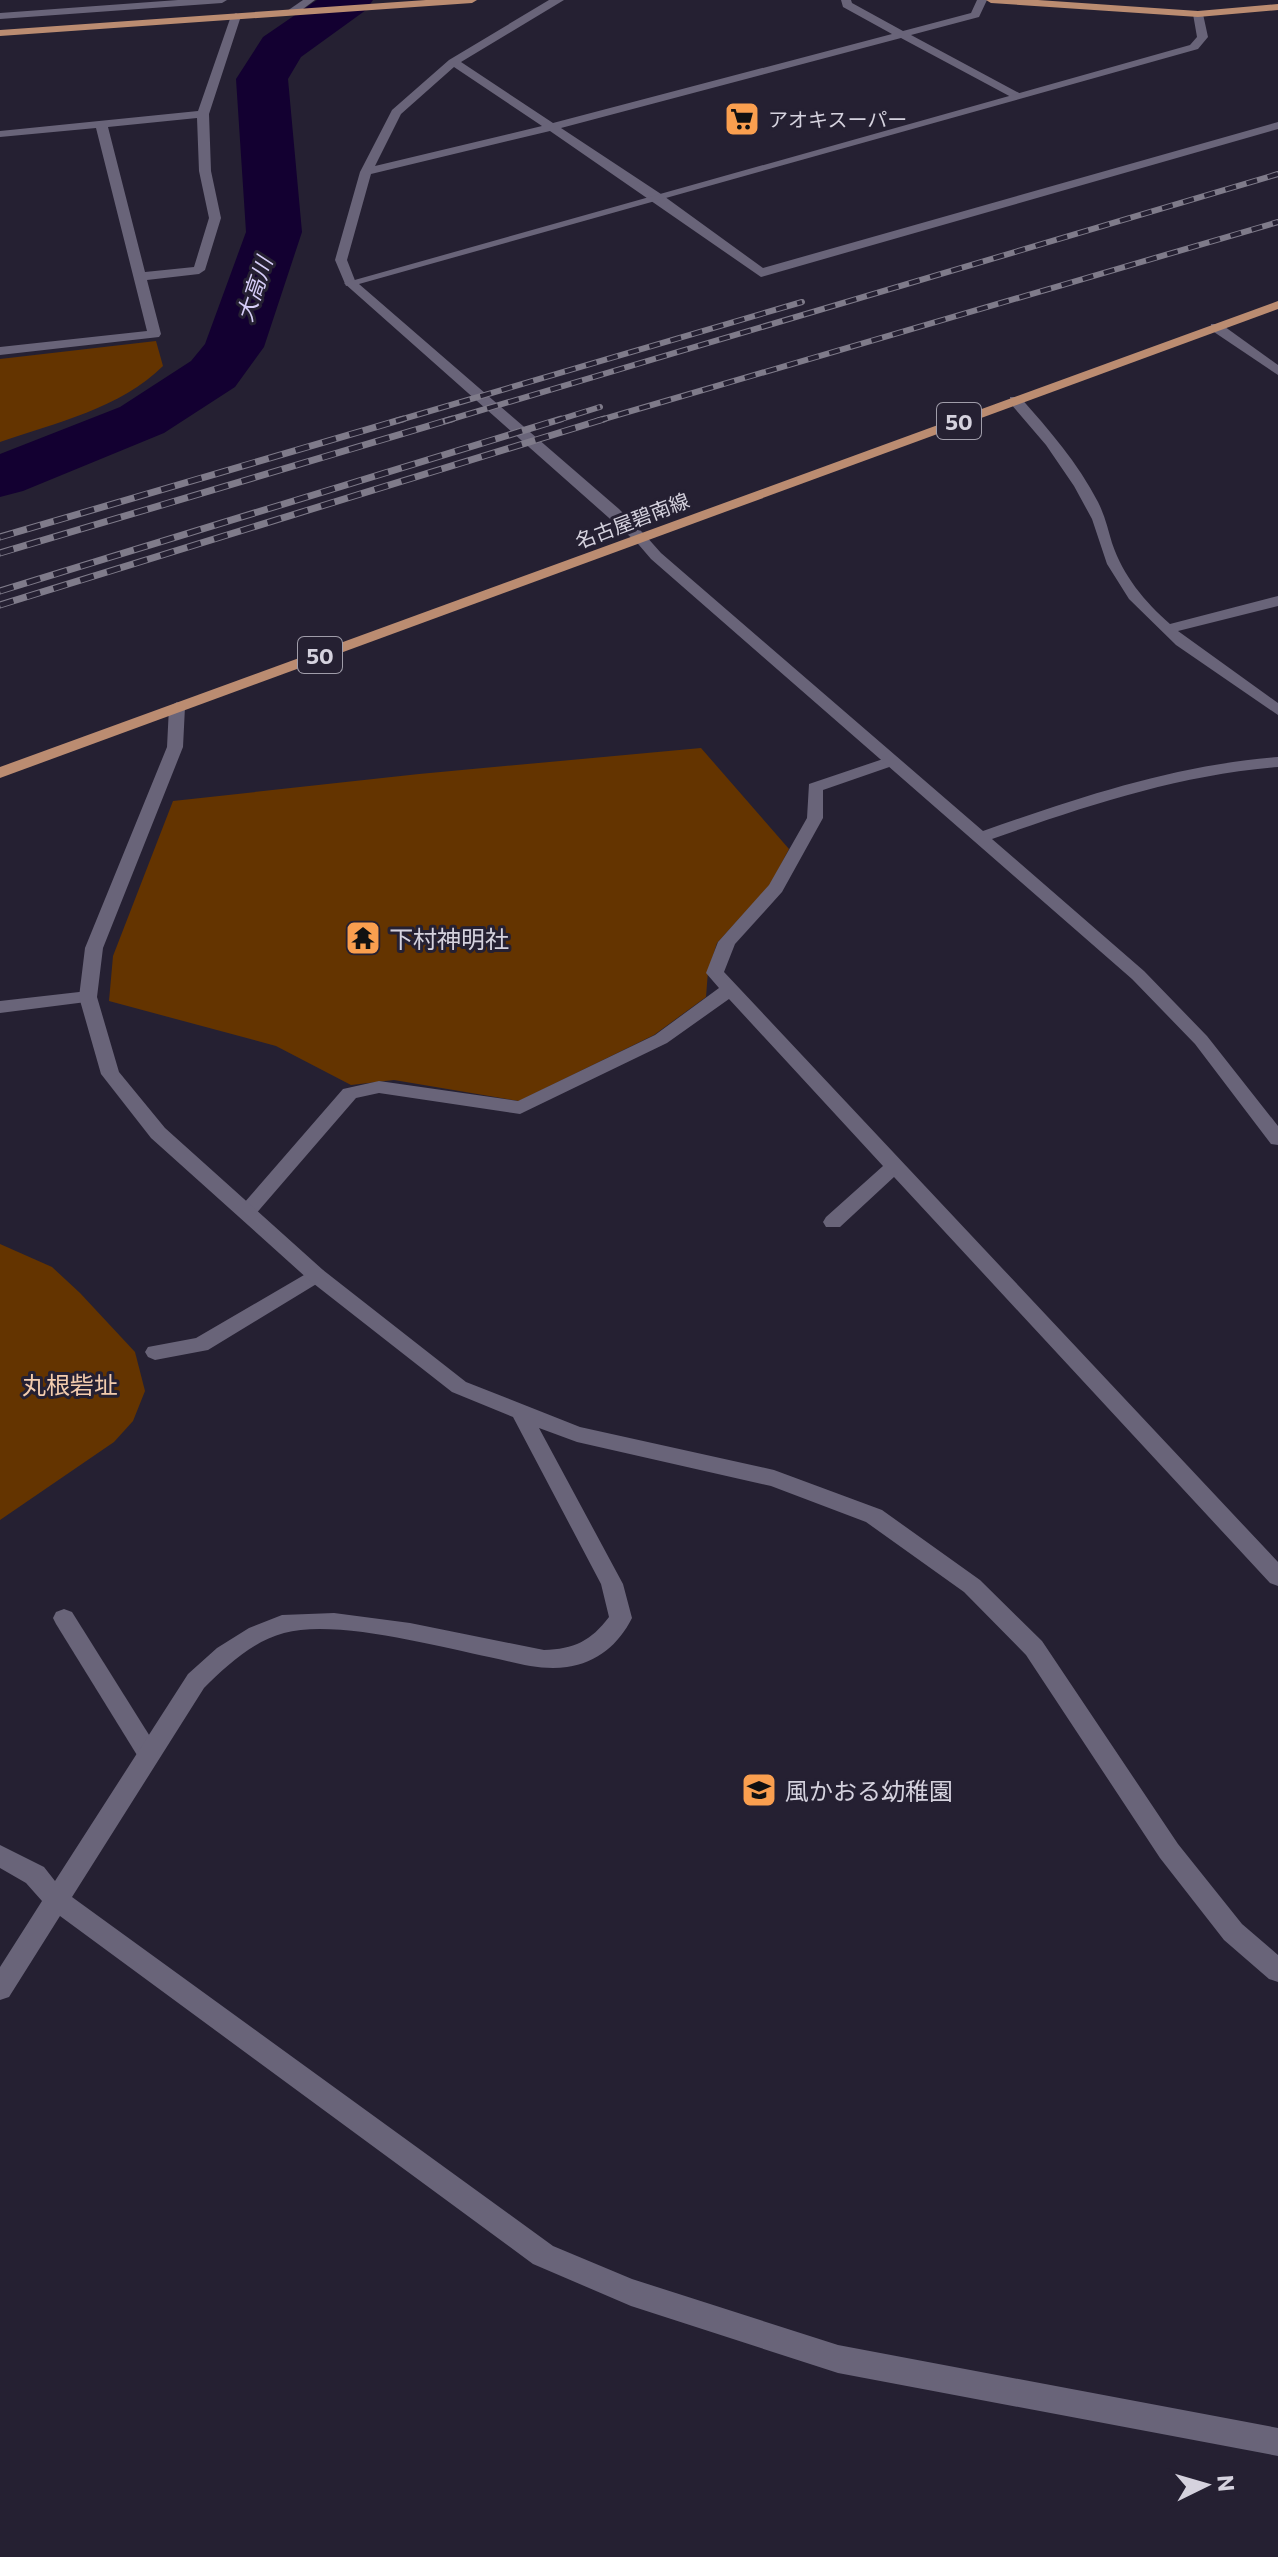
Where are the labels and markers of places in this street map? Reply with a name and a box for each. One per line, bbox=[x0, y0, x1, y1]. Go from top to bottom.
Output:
supermarket icon: アオキスーパー bbox=[723, 100, 761, 138]
place label: アオキスーパー bbox=[768, 107, 907, 131]
temple icon: 下村神明社 bbox=[344, 919, 382, 957]
place label: 下村神明社 bbox=[389, 924, 509, 953]
school or university icon: 風かおる幼稚園 bbox=[740, 1771, 778, 1809]
place label: 風かおる幼稚園 bbox=[785, 1776, 953, 1805]

